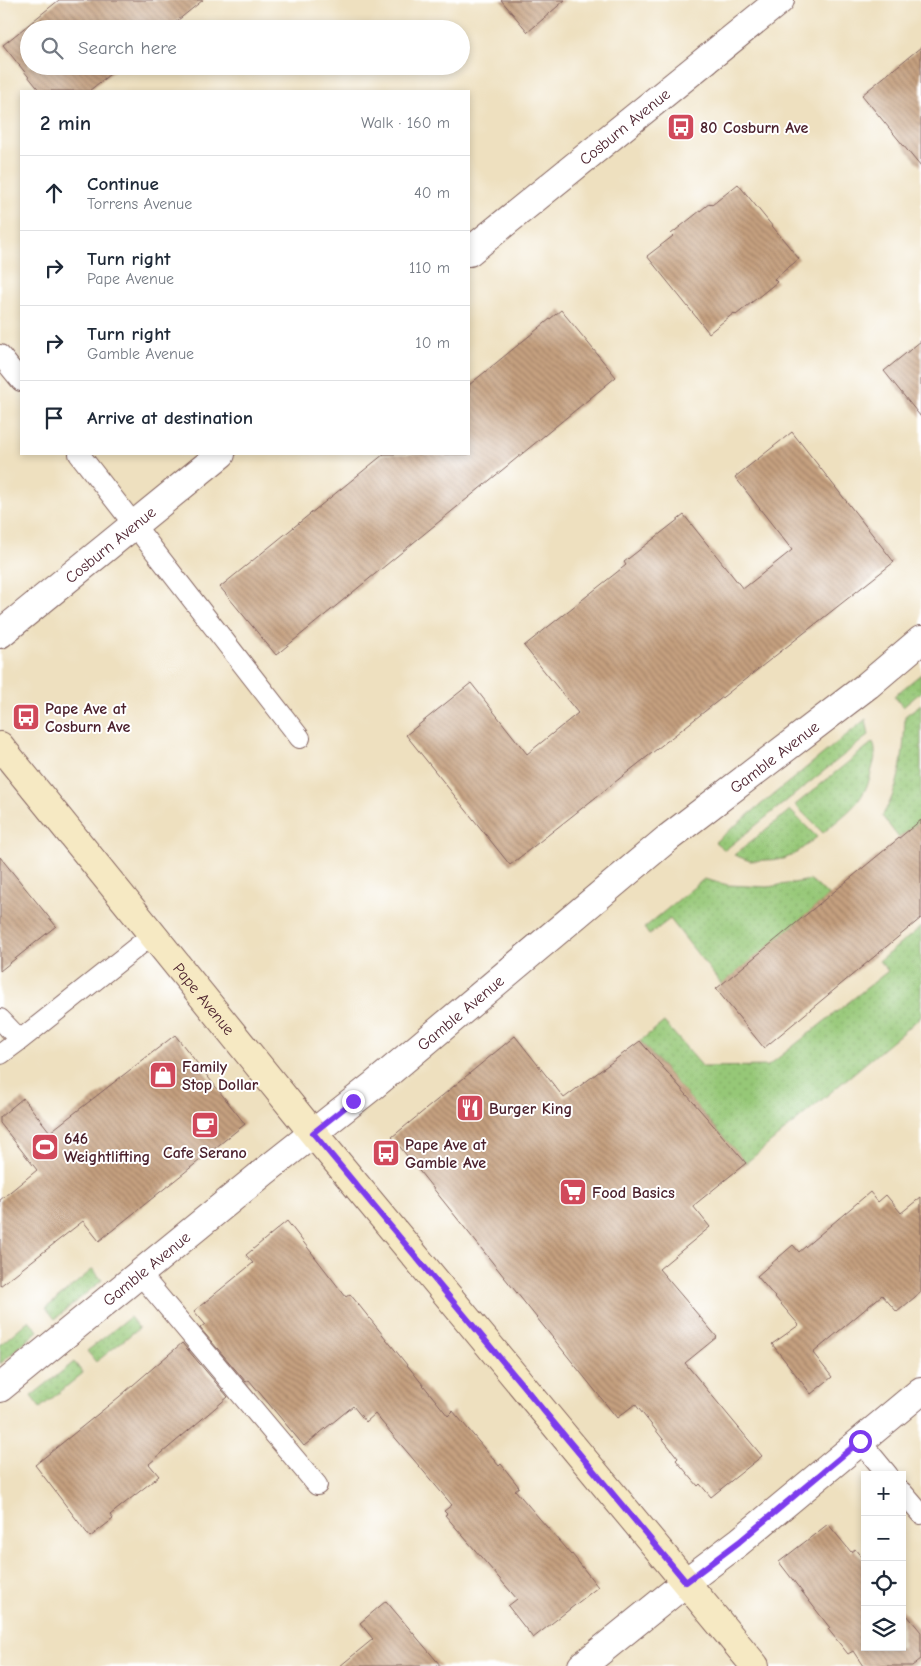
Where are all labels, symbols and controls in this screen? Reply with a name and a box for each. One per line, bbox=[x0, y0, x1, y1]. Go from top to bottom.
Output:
search box bbox=[20, 20, 470, 75]
icon: search bbox=[38, 34, 66, 62]
text: Search here bbox=[78, 37, 177, 59]
street label: Cosburn Avenue bbox=[576, 85, 674, 169]
text: 2 min bbox=[40, 111, 91, 135]
bus stop icon: 80 Cosburn Ave bbox=[666, 112, 696, 142]
text: Walk · 160 m bbox=[361, 114, 450, 132]
place label: 80 Cosburn Ave bbox=[700, 119, 809, 137]
text: Continue bbox=[87, 173, 159, 195]
icon: ahead bbox=[40, 179, 68, 207]
text: 40 m bbox=[414, 184, 450, 202]
text: Torrens Avenue bbox=[87, 195, 192, 213]
text: Turn right bbox=[87, 248, 171, 270]
icon: right bbox=[40, 254, 68, 282]
text: 110 m bbox=[409, 259, 450, 277]
text: Pape Avenue bbox=[87, 270, 174, 288]
text: Turn right bbox=[87, 323, 171, 345]
icon: right bbox=[40, 329, 68, 357]
text: 10 m bbox=[415, 334, 450, 352]
text: Gamble Avenue bbox=[87, 345, 194, 363]
icon: arrive bbox=[40, 404, 68, 432]
text: Arrive at destination bbox=[87, 407, 253, 429]
street label: Cosburn Avenue bbox=[62, 503, 159, 587]
place label: Pape Ave at Cosburn Ave bbox=[45, 700, 131, 736]
bus stop icon: Pape Ave at Cosburn Ave bbox=[11, 702, 41, 732]
street label: Gamble Avenue bbox=[727, 718, 823, 797]
street label: Pape Avenue bbox=[169, 960, 238, 1039]
street label: Gamble Avenue bbox=[414, 972, 508, 1055]
place label: Family Stop Dollar bbox=[182, 1058, 259, 1094]
shop icon: Family Stop Dollar bbox=[148, 1060, 178, 1090]
route end bbox=[342, 1090, 365, 1113]
restaurant icon: Burger King bbox=[455, 1093, 485, 1123]
place label: Burger King bbox=[489, 1100, 572, 1118]
cafe icon: Cafe Serano bbox=[190, 1110, 220, 1140]
place label: 646 Weightlifting bbox=[64, 1130, 150, 1166]
sports icon: 646 Weightlifting bbox=[30, 1132, 60, 1162]
place label: Pape Ave at Gamble Ave bbox=[405, 1136, 487, 1172]
bus stop icon: Pape Ave at Gamble Ave bbox=[371, 1138, 401, 1168]
place label: Cafe Serano bbox=[163, 1144, 247, 1162]
supermarket icon: Food Basics bbox=[558, 1177, 588, 1207]
place label: Food Basics bbox=[592, 1184, 675, 1202]
street label: Gamble Avenue bbox=[100, 1228, 194, 1310]
route start bbox=[849, 1430, 872, 1453]
map controls bbox=[861, 1471, 906, 1651]
button: + bbox=[861, 1471, 906, 1516]
button: − bbox=[861, 1516, 906, 1561]
button: locate bbox=[861, 1561, 906, 1606]
button: layers bbox=[861, 1606, 906, 1651]

